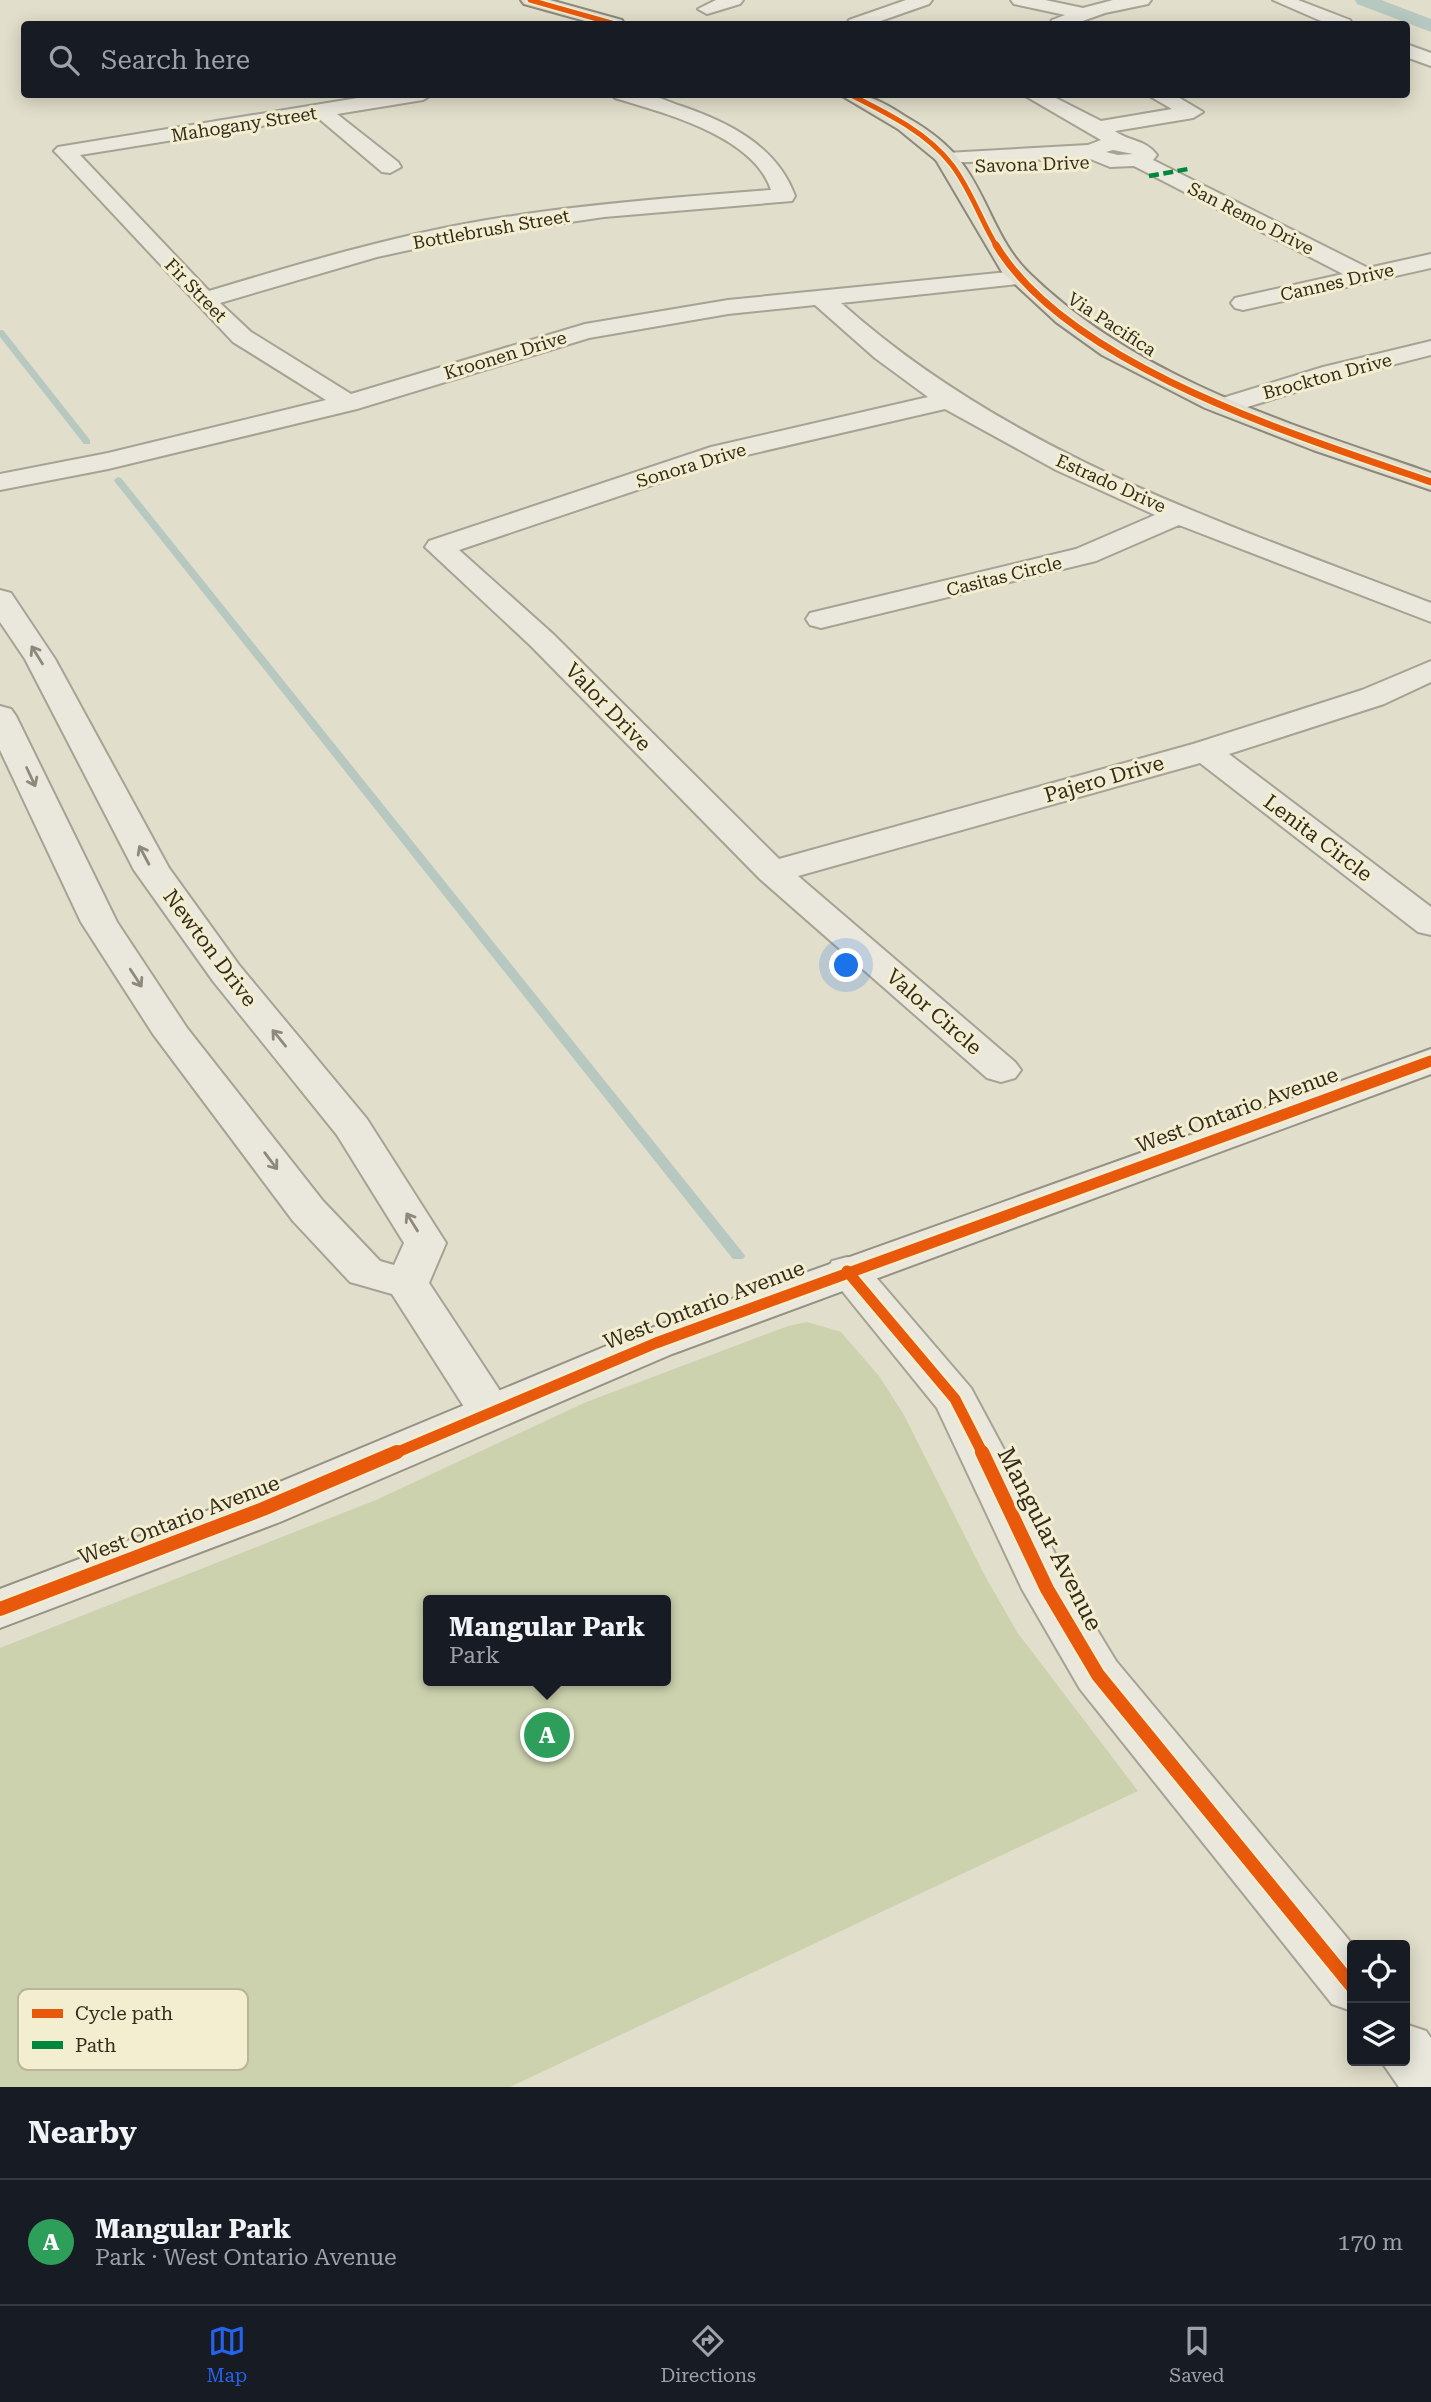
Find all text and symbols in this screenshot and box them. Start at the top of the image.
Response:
search box [21,21,1410,98]
icon: search [45,41,83,79]
text: Search here [101,45,250,75]
street label: Mahogany Street [170,102,319,146]
street label: Savona Drive [974,152,1090,176]
street label: San Remo Drive [1185,177,1318,259]
street label: Bottlebrush Street [411,205,571,253]
street label: Fir Street [161,254,232,326]
street label: Cannes Drive [1278,259,1396,305]
street label: Via Pacifica [1064,288,1160,360]
street label: Kroonen Drive [441,326,569,384]
street label: Brockton Drive [1260,349,1394,403]
street label: Sonora Drive [634,438,749,492]
street label: Estrado Drive [1053,449,1169,517]
street label: Casitas Circle [944,552,1064,600]
one-way arrow [29,645,43,665]
street label: Valor Drive [560,658,656,756]
street label: Pajero Drive [1041,750,1167,808]
one-way arrow [25,766,38,787]
street label: Lenita Circle [1259,789,1377,887]
one-way arrow [137,845,150,866]
street label: Newton Drive [158,885,262,1011]
your location [829,948,863,982]
street label: Valor Circle [882,964,986,1060]
one-way arrow [129,968,143,988]
one-way arrow [271,1029,287,1047]
street label: West Ontario Avenue [1133,1062,1341,1158]
one-way arrow [264,1151,279,1170]
one-way arrow [404,1213,419,1232]
street label: West Ontario Avenue [600,1256,808,1354]
street label: Mangular Avenue [992,1443,1108,1635]
street label: West Ontario Avenue [75,1471,283,1569]
popup [423,1595,671,1686]
text: Mangular Park [449,1612,645,1642]
text: Park [449,1642,500,1669]
pin: A [524,1709,570,1761]
map controls [1347,1940,1410,2066]
button: locate [1347,1940,1410,2003]
legend [18,1989,248,2070]
text: Cycle path [75,2002,173,2025]
button: layers [1347,2003,1410,2066]
text: Path [75,2034,116,2057]
text: Nearby [28,2115,137,2150]
text: Mangular Park [95,2214,291,2244]
text: A [43,2229,59,2256]
text: 170 m [1338,2229,1403,2256]
text: Park · West Ontario Avenue [95,2244,397,2271]
tab: Map [207,2322,247,2387]
tab: Directions [660,2322,756,2387]
tab: Saved [1169,2322,1224,2387]

